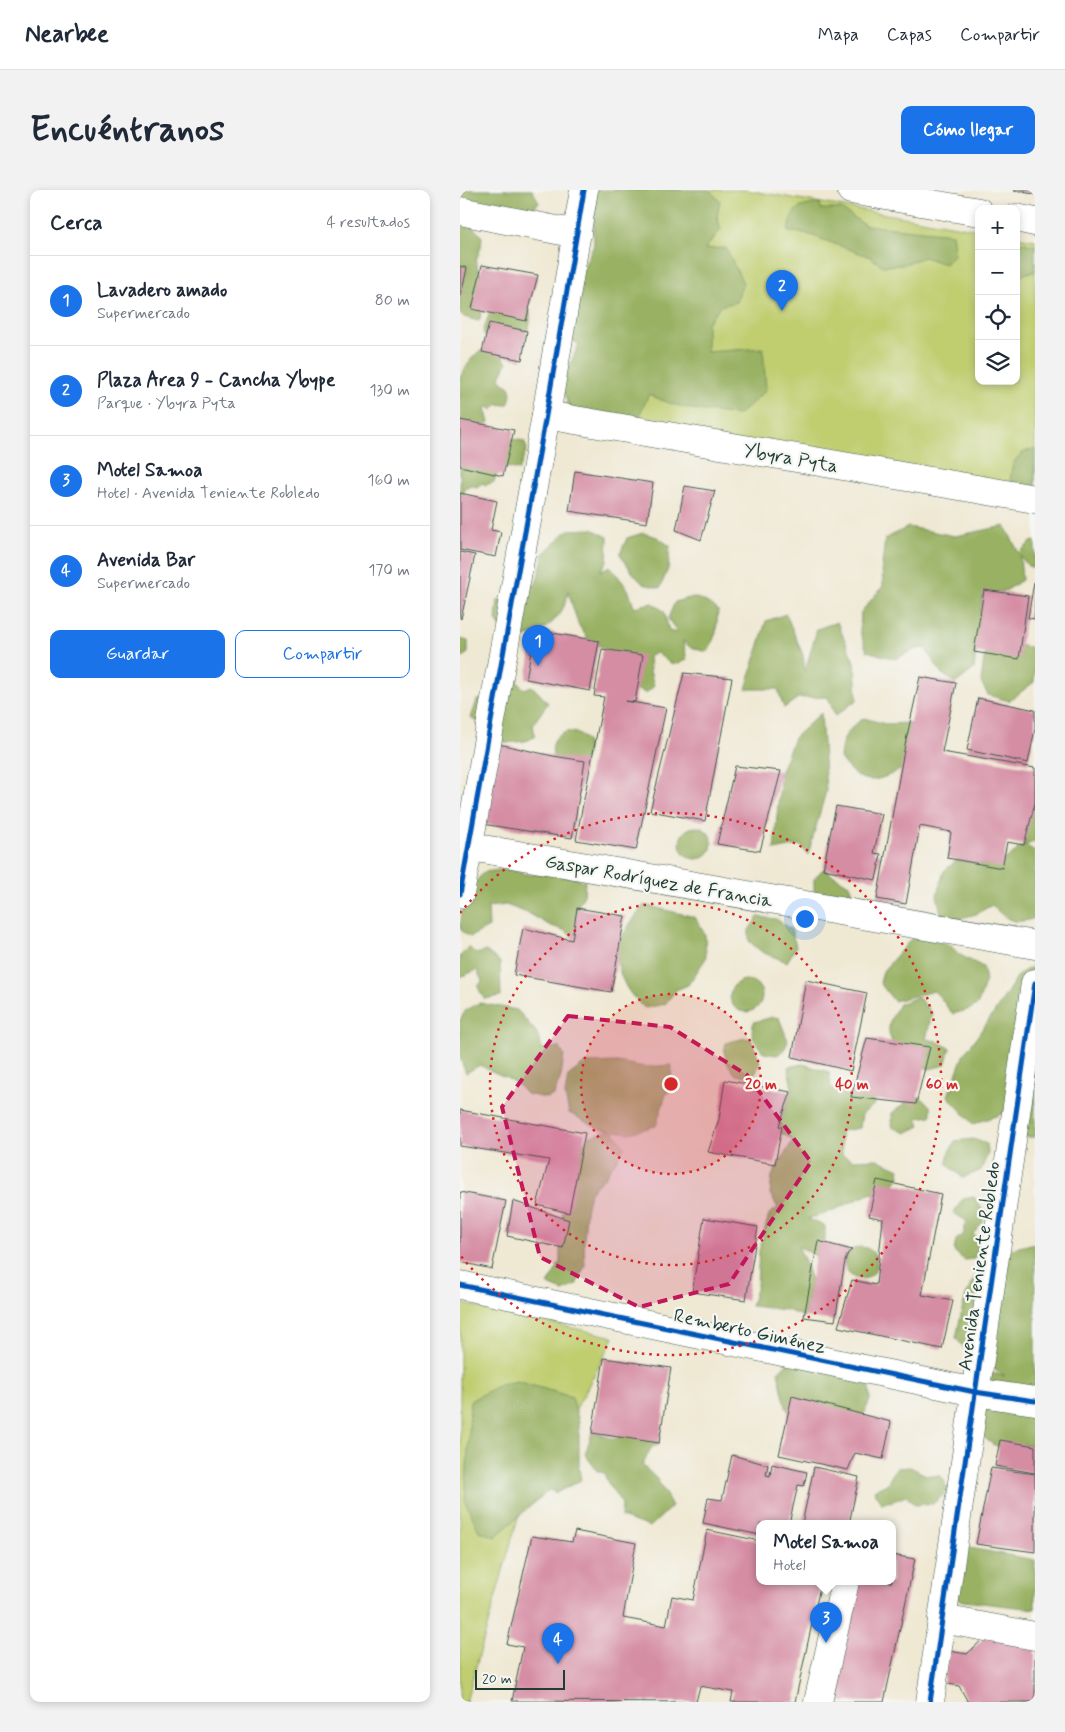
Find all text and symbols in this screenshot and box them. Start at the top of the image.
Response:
text: Nearbee [25,19,109,50]
text: Mapa [818,23,859,47]
text: Capas [887,23,932,47]
text: Compartir [960,23,1040,47]
button: Cómo llegar [901,106,1035,154]
text: Encuéntranos [30,107,225,153]
map controls [975,205,1020,385]
button: + [975,205,1020,250]
text: Cerca [50,209,103,237]
text: 4 resultados [326,212,410,233]
button: − [975,250,1020,295]
pin: 2 [766,270,798,311]
text: Lavadero amado [97,278,227,303]
text: 1 [62,290,70,311]
text: 80 m [375,290,410,311]
button: locate [975,295,1020,340]
text: Supermercado [97,303,190,324]
button: layers [975,340,1020,385]
text: Plaza Area 9 - Cancha Ybype [97,368,335,393]
text: 2 [62,380,70,401]
text: 130 m [369,380,410,401]
text: Parque · Ybyra Pyta [97,393,236,414]
street label: Ybyra Pyta [742,438,840,479]
text: Motel Samoa [97,458,203,483]
text: 3 [62,470,70,491]
text: 160 m [367,470,410,491]
text: Hotel · Avenida Teniente Robledo [97,483,320,504]
text: Avenida Bar [97,548,195,573]
text: 4 [61,560,71,581]
text: 170 m [368,560,410,581]
text: Supermercado [97,573,190,594]
pin: 1 [522,625,554,666]
button: Guardar [50,630,225,678]
button: Compartir [235,630,410,678]
street label: Gaspar Rodríguez de Francia [543,849,775,915]
your location [792,906,818,932]
centre of rings [662,1075,680,1093]
text: 20 m [745,1075,777,1095]
text: 40 m [835,1075,869,1095]
text: 60 m [926,1075,958,1095]
street label: Avenida Teniente Robledo [952,1160,1007,1373]
street label: Remberto Giménez [671,1303,828,1360]
popup [756,1520,896,1585]
text: Motel Samoa [773,1530,879,1555]
text: Hotel [773,1555,806,1576]
pin: 3 [810,1602,842,1643]
pin: 4 [542,1623,574,1664]
scale bar [475,1667,565,1690]
text: 20 m [482,1670,512,1688]

